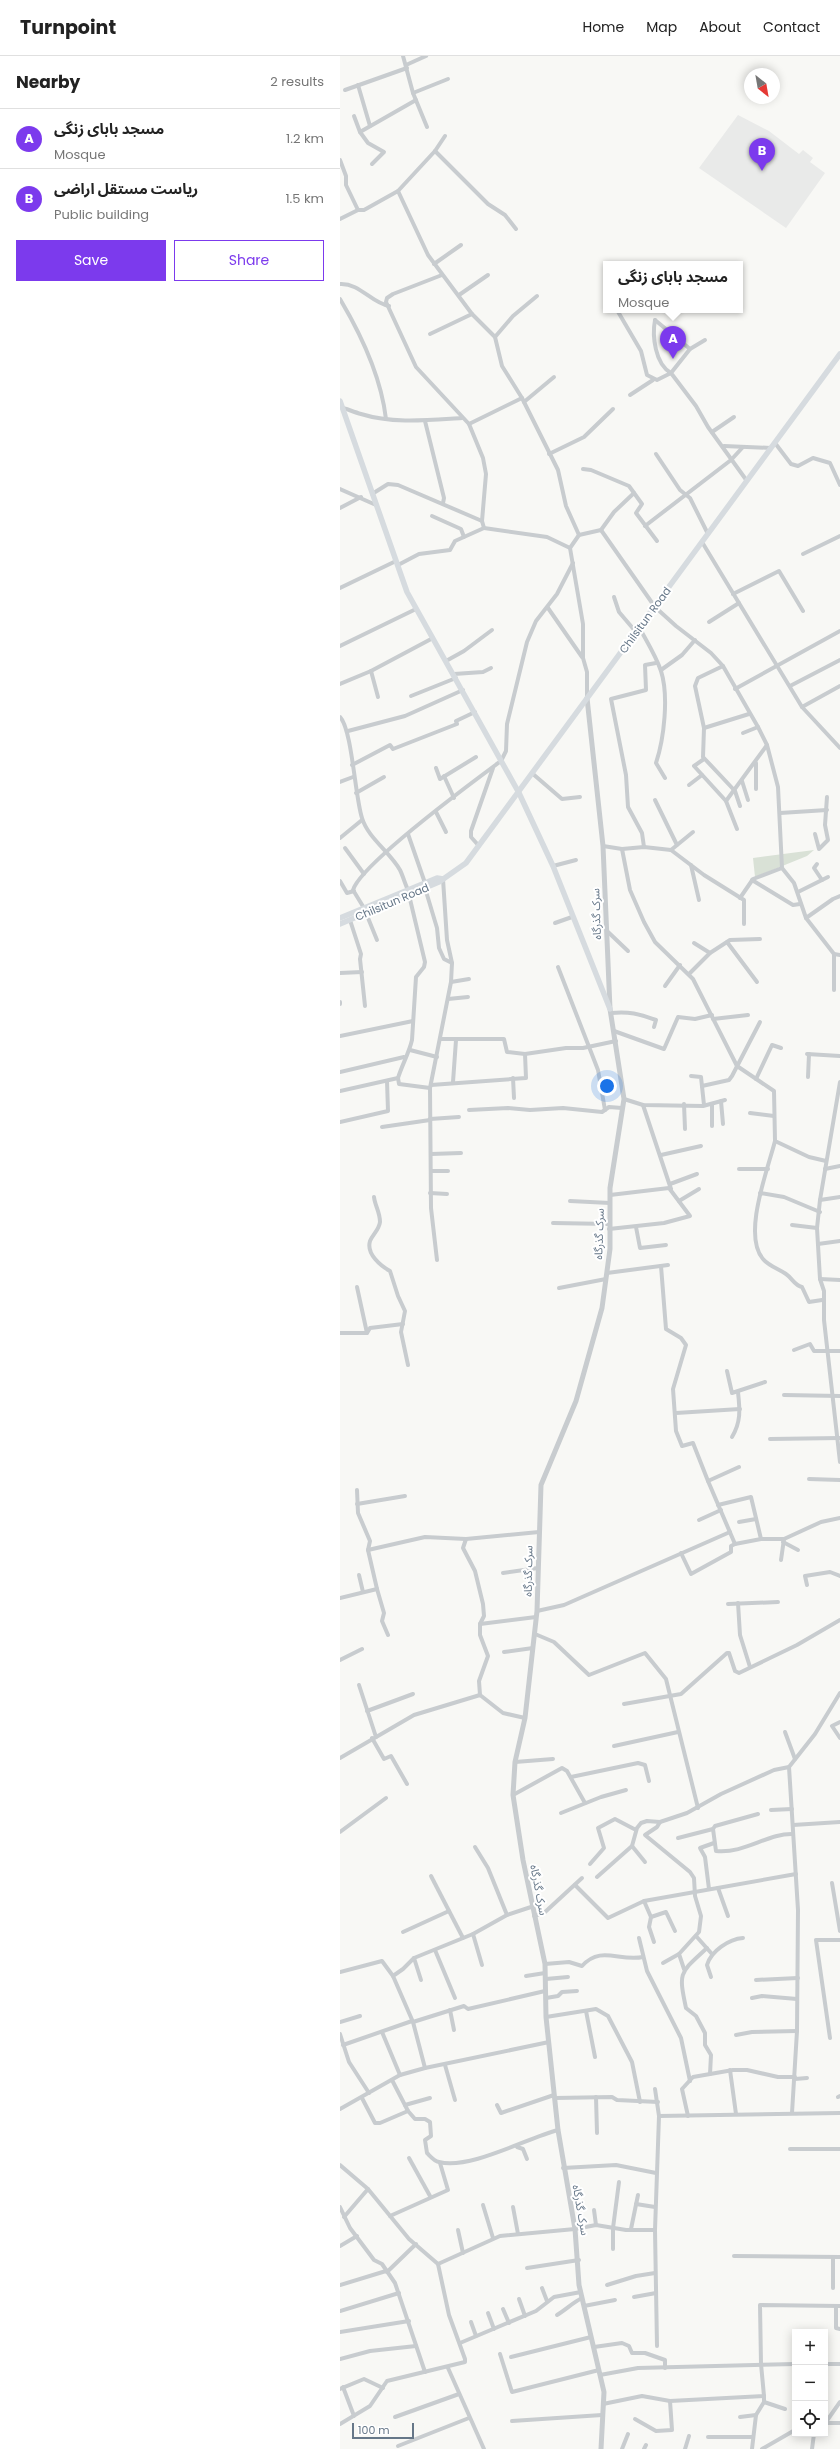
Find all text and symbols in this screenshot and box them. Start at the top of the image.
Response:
text: Turnpoint [20,14,116,41]
text: Home [582,17,624,37]
text: Map [646,17,677,37]
text: About [699,17,741,37]
text: Contact [763,17,820,37]
north arrow [744,68,780,104]
text: Nearby [16,70,80,94]
text: 2 results [270,72,324,91]
text: مسجد بابای زنگی [54,118,164,139]
text: A [24,129,34,148]
text: 1.2 km [286,129,324,148]
pin: B [749,138,775,171]
text: Mosque [54,145,105,164]
text: ریاست مستقل اراضی [54,178,198,199]
text: B [25,189,33,208]
text: 1.5 km [285,189,324,208]
text: Public building [54,205,149,224]
button: Save [16,240,166,281]
button: Share [174,240,324,281]
popup [603,261,743,313]
text: مسجد بابای زنگی [618,266,728,287]
text: Mosque [618,293,669,312]
pin: A [660,326,686,359]
street label: Chilsitun Road [615,583,675,657]
street label: Chilsitun Road [353,879,431,925]
street label: سرک گذرگاه [587,888,605,940]
your location [597,1076,617,1096]
street label: سرک گذرگاه [590,1208,608,1260]
street label: سرک گذرگاه [520,1545,536,1597]
street label: سرک گذرگاه [526,1863,552,1917]
street label: سرک گذرگاه [569,2183,593,2237]
map controls [792,2329,828,2437]
button: + [792,2329,828,2365]
button: − [792,2365,828,2401]
button: locate [792,2401,828,2437]
scale bar [352,2421,414,2440]
text: 100 m [358,2422,390,2438]

